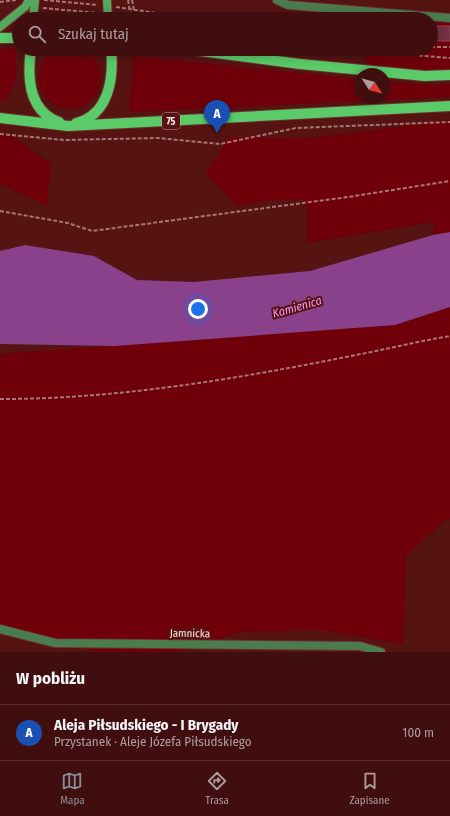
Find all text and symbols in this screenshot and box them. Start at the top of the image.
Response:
search box [12,12,438,56]
icon: search [26,23,48,45]
text: Szukaj tutaj [58,25,129,43]
north arrow [354,68,390,104]
pin: A [204,100,230,133]
road number: 75 [162,113,180,129]
water label: Kamienica [271,293,323,321]
your location [188,299,208,319]
street label: Jamnicka [170,627,210,640]
text: W pobliżu [16,668,85,689]
text: Aleja Piłsudskiego - I Brygady [54,716,238,734]
text: A [25,725,33,740]
text: 100 m [402,725,434,740]
text: Przystanek · Aleje Józefa Piłsudskiego [54,734,252,749]
tab: Mapa [60,770,85,807]
tab: Trasa [205,770,229,807]
tab: Zapisane [349,770,390,807]

